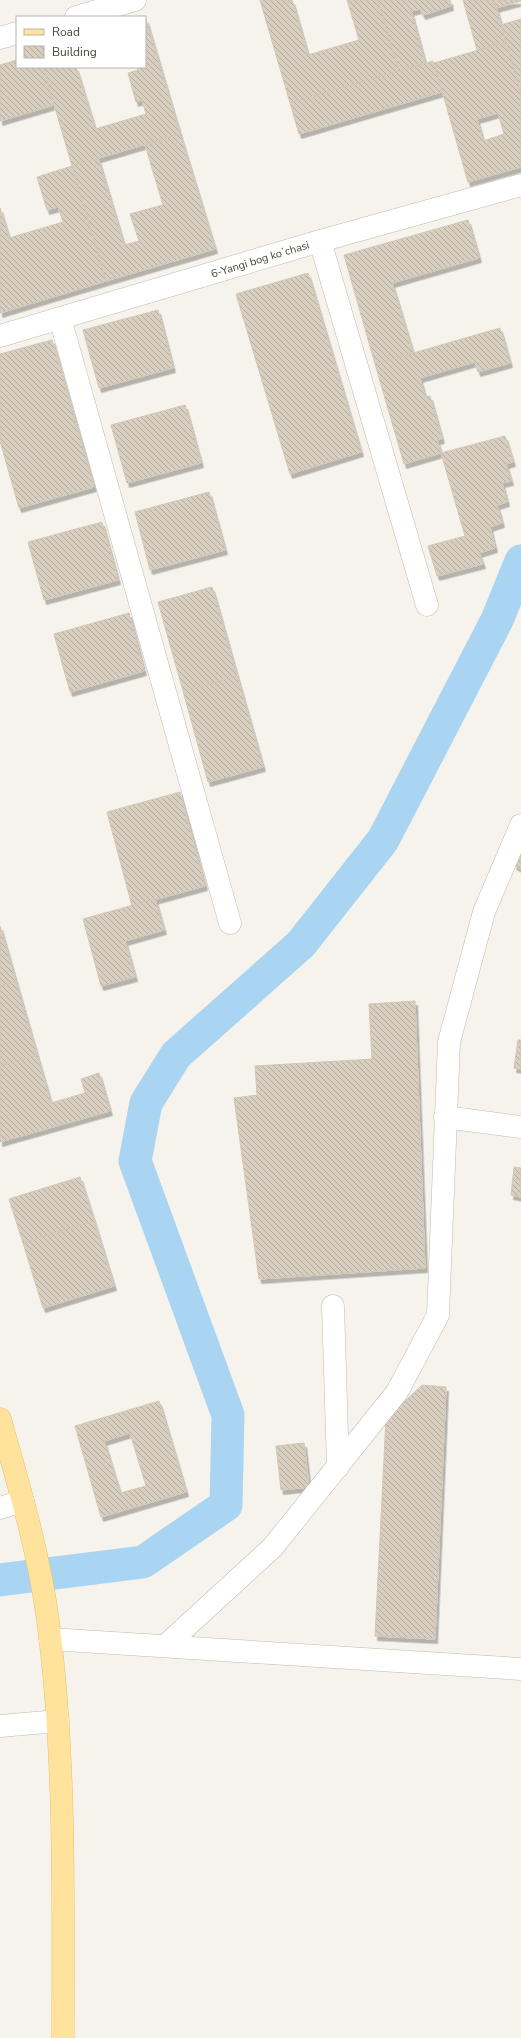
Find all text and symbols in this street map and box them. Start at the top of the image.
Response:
legend [16,16,146,68]
text: Road [52,24,80,40]
text: Building [52,44,97,60]
street label: 6-Yangi bog koʼchasi [209,237,311,282]

